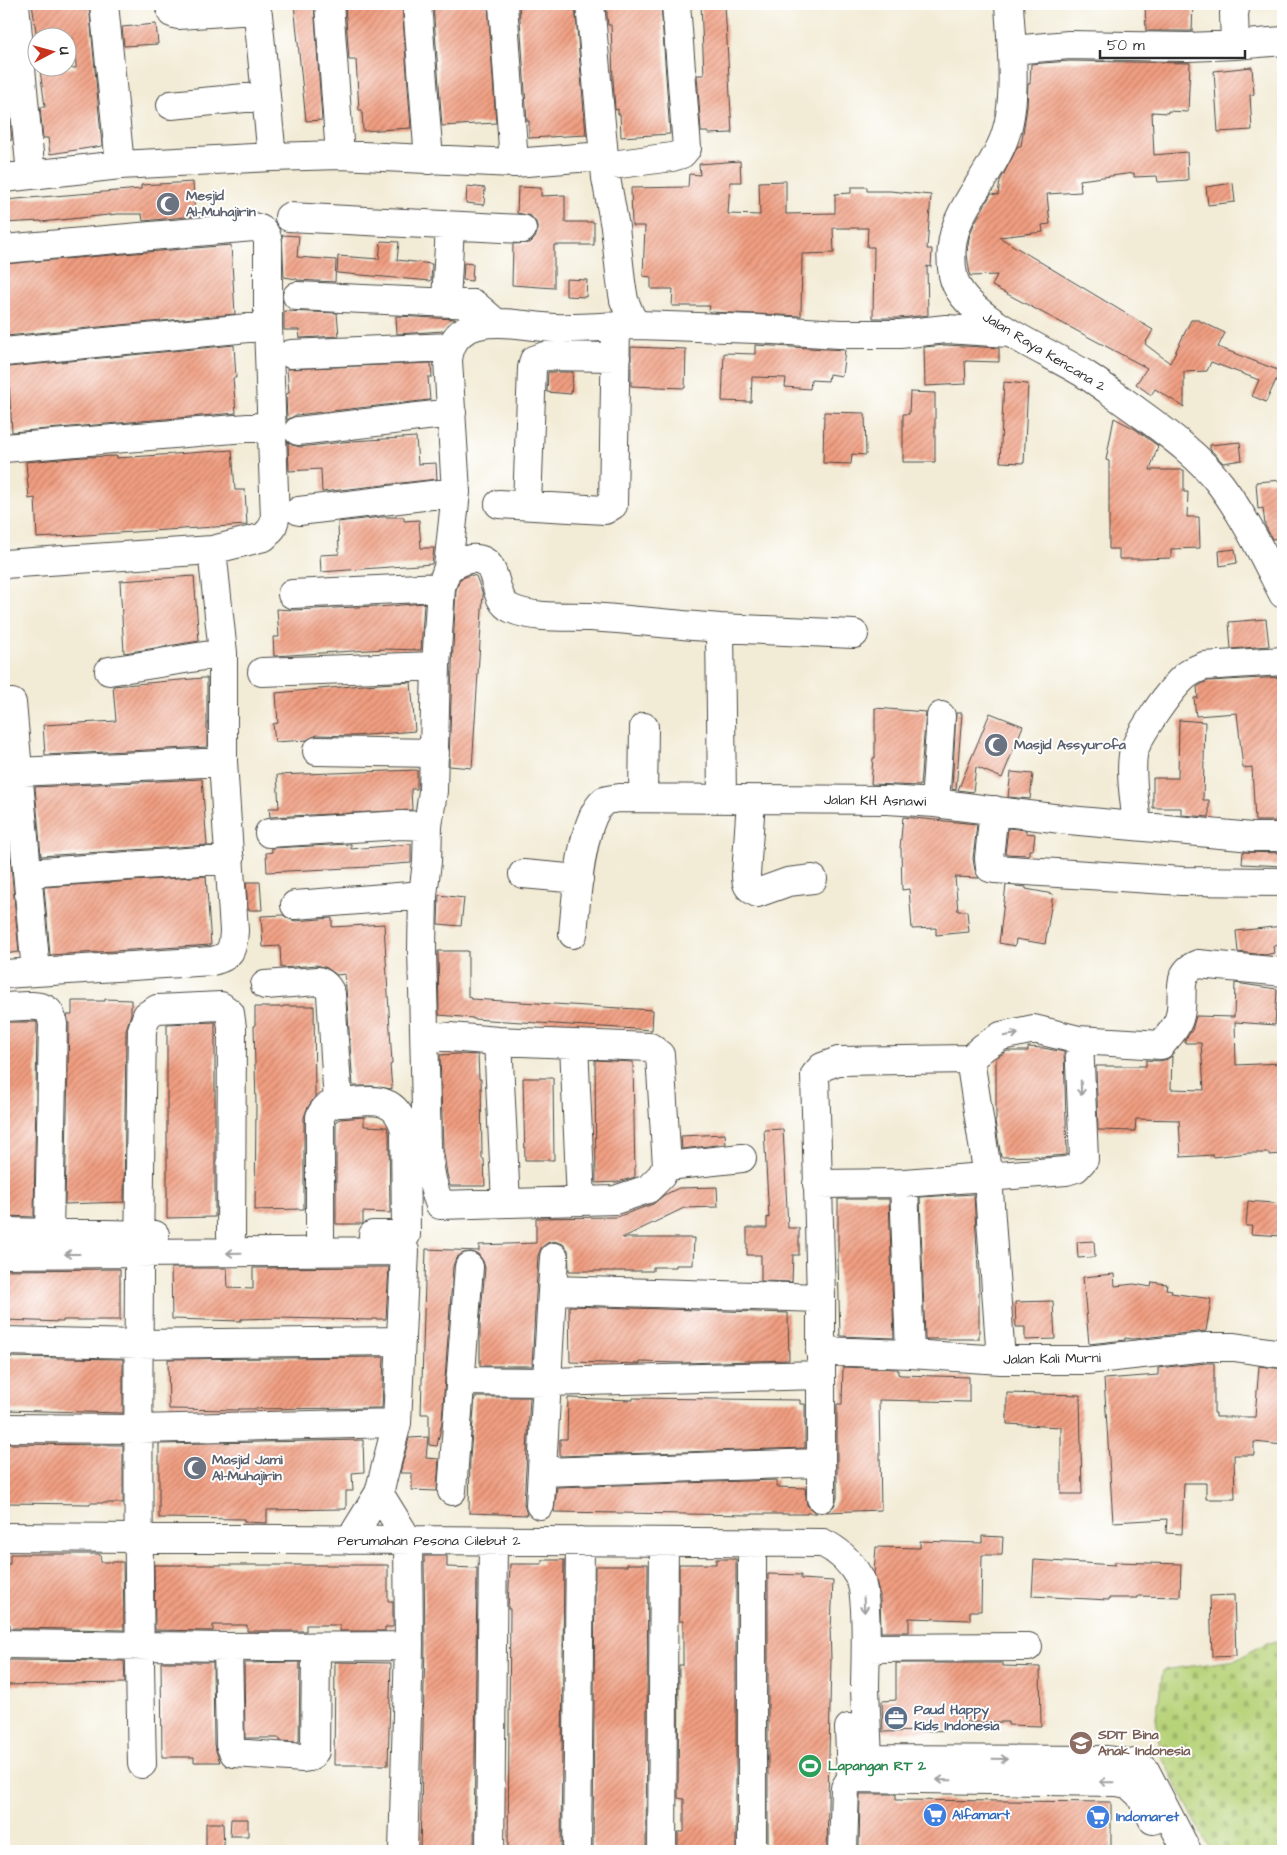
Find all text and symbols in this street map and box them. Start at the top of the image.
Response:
north arrow [28,28,78,78]
scale bar [1100,28,1244,60]
text: 50 m [1107,35,1145,56]
text: U [54,46,74,56]
place label: Mesjid Al-Muhajirin [186,186,256,222]
mosque icon: Mesjid Al-Muhajirin [155,191,181,217]
street label: Jalan Raya Kencana 2 [979,307,1109,397]
mosque icon: Masjid Assyurofa [983,732,1009,758]
place label: Masjid Assyurofa [1014,735,1127,755]
street label: Jalan KH Asnawi [824,790,926,812]
one-way arrow [1002,1029,1018,1039]
one-way arrow [1076,1080,1086,1096]
one-way arrow [226,1248,242,1258]
one-way arrow [64,1249,80,1259]
street label: Jalan Kali Murni [1003,1348,1101,1370]
place label: Masjid Jami Al-Muhajirin [212,1450,284,1486]
mosque icon: Masjid Jami Al-Muhajirin [182,1455,208,1481]
street label: Perumahan Pesona Cilebut 2 [337,1531,521,1551]
one-way arrow [859,1597,868,1613]
place label: Paud Happy Kids Indonesia [914,1700,1000,1736]
office icon: Paud Happy Kids Indonesia [883,1705,909,1731]
place label: SDIT Bina Anak Indonesia [1097,1725,1191,1761]
school or university icon: SDIT Bina Anak Indonesia [1068,1730,1094,1756]
sports icon: Lapangan RT 2 [797,1753,823,1779]
one-way arrow [992,1754,1008,1764]
place label: Lapangan RT 2 [828,1756,927,1777]
one-way arrow [937,1775,953,1784]
one-way arrow [1099,1777,1116,1787]
supermarket icon: Alfamart [922,1802,948,1828]
supermarket icon: Indomaret [1085,1804,1111,1830]
place label: Alfamart [952,1805,1010,1825]
place label: Indomaret [1116,1807,1179,1827]

